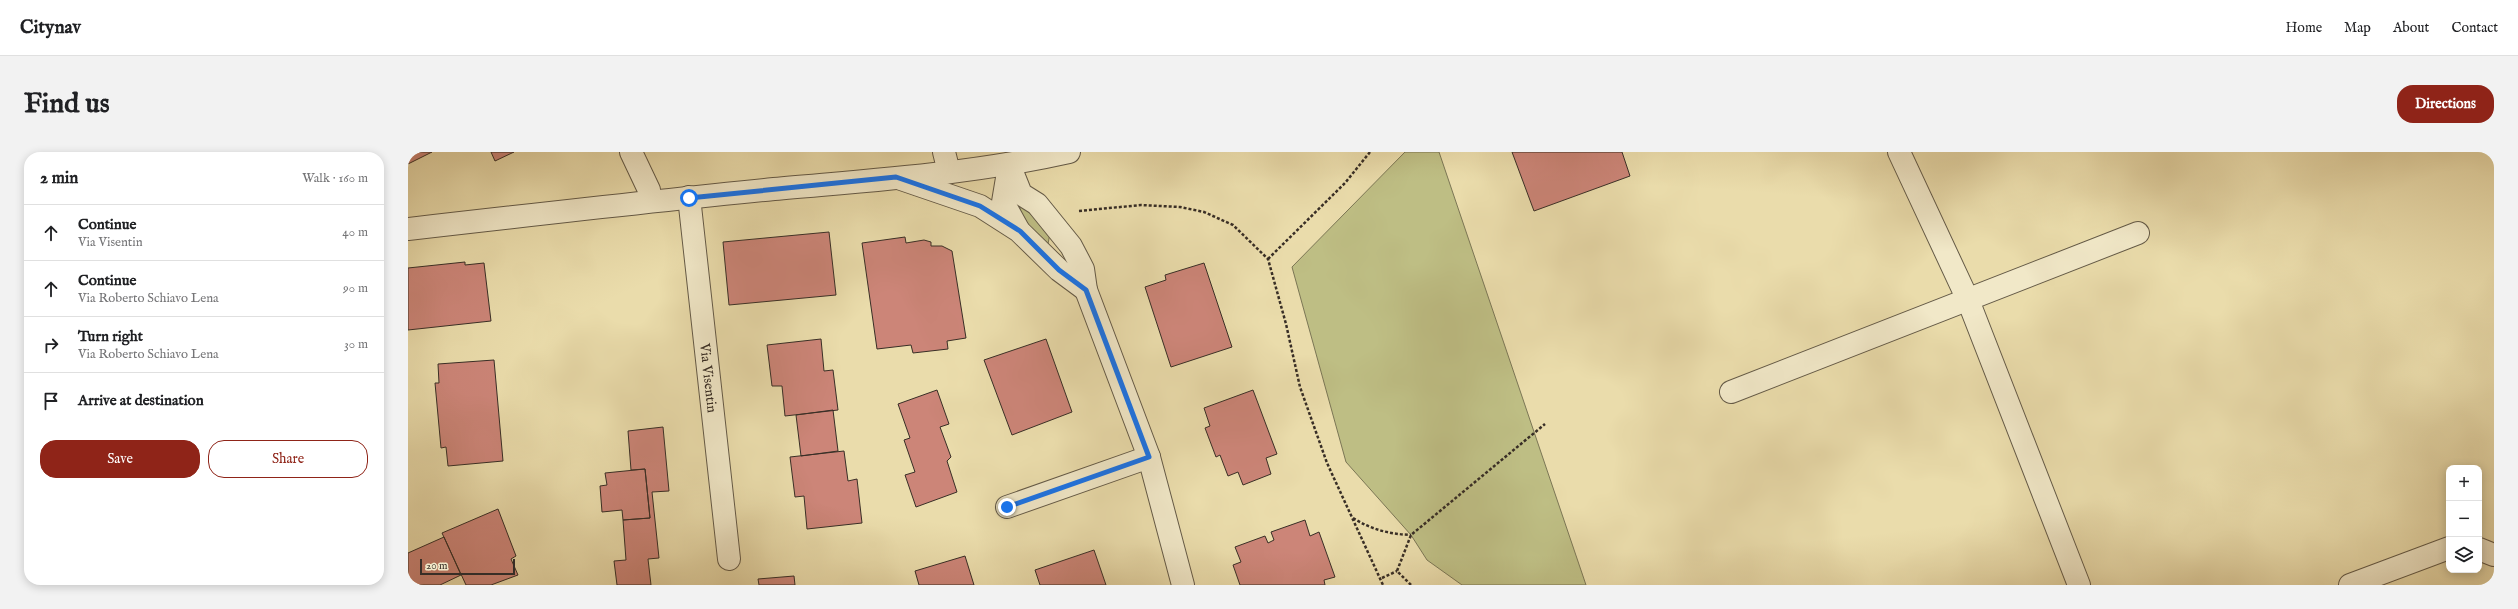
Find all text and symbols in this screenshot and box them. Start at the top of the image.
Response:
text: Citynav [20,16,81,40]
text: Home [2286,19,2322,37]
text: Map [2344,19,2371,37]
text: About [2393,19,2429,37]
text: Contact [2451,19,2498,37]
button: Directions [2397,85,2494,123]
text: Find us [24,87,110,122]
text: 2 min [40,168,78,189]
text: Walk · 160 m [302,170,368,187]
route start [680,189,698,207]
text: Continue [78,215,136,234]
icon: ahead [40,222,62,244]
text: 40 m [342,224,368,241]
text: Via Visentin [78,234,143,251]
text: Continue [78,271,136,290]
icon: ahead [40,278,62,300]
text: 90 m [343,280,368,297]
text: Via Roberto Schiavo Lena [78,290,219,307]
text: Turn right [78,327,143,346]
icon: right [40,334,62,356]
text: 30 m [344,336,368,353]
street label: Via Visentin [695,341,721,414]
text: Via Roberto Schiavo Lena [78,346,219,363]
icon: arrive [40,390,62,412]
text: Arrive at destination [78,391,204,410]
button: Save [40,440,200,478]
button: Share [208,440,368,478]
map controls [2446,465,2482,573]
button: + [2446,465,2482,501]
route end [998,498,1016,516]
button: − [2446,501,2482,537]
button: layers [2446,537,2482,573]
scale bar [420,557,515,576]
text: 20 m [426,559,447,573]

